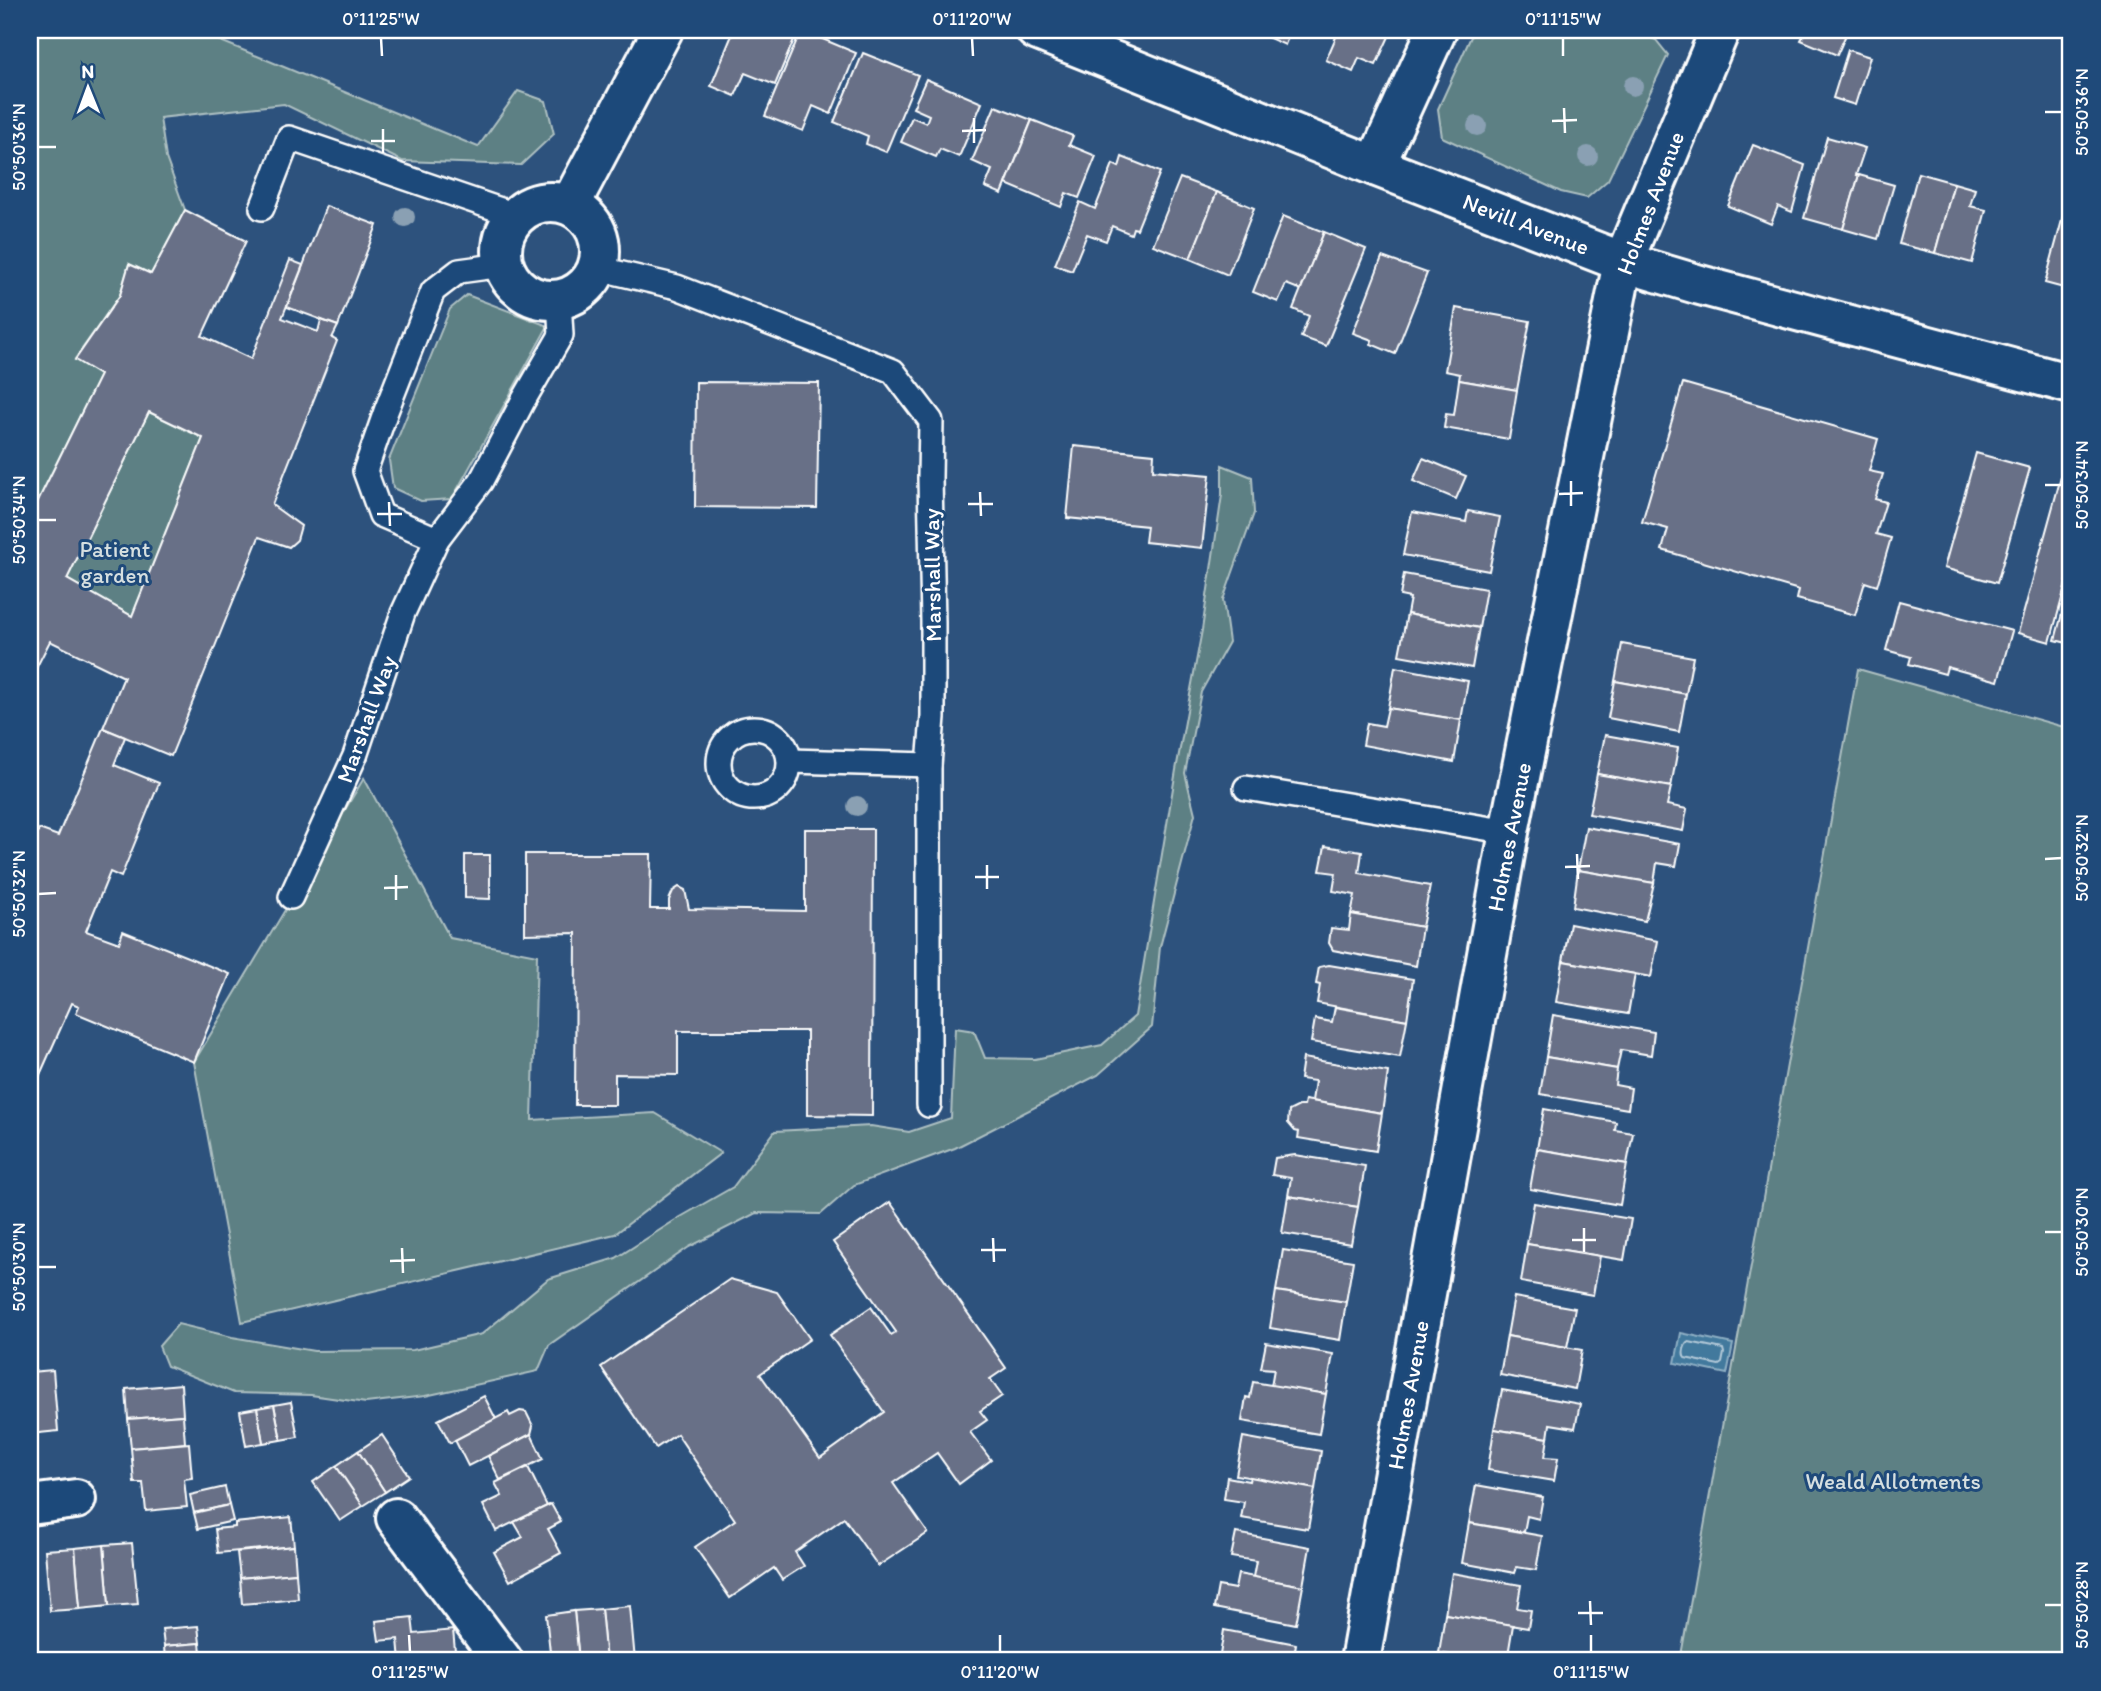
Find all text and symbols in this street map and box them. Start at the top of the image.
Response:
text: 0°11'25"W [342,8,420,30]
text: 0°11'20"W [933,8,1011,30]
text: 0°11'15"W [1525,8,1601,30]
north arrow [52,52,122,122]
text: N [81,60,94,83]
text: 50°50'36"N [2071,68,2093,156]
text: 50°50'36"N [8,103,30,191]
street label: Holmes Avenue [1610,127,1690,279]
street label: Nevill Avenue [1459,187,1593,261]
text: 50°50'34"N [2071,440,2093,530]
text: 50°50'34"N [8,475,30,565]
street label: Marshall Way [917,508,947,642]
park label: Patient garden [80,535,151,589]
street label: Marshall Way [330,651,402,787]
street label: Holmes Avenue [1481,760,1537,914]
text: 50°50'32"N [2071,814,2093,902]
text: 50°50'32"N [8,850,30,938]
text: 50°50'30"N [2071,1187,2093,1277]
text: 50°50'30"N [8,1222,30,1312]
street label: Holmes Avenue [1381,1318,1435,1472]
park label: Weald Allotments [1805,1467,1981,1495]
text: 50°50'28"N [2071,1561,2093,1649]
text: 0°11'25"W [371,1661,449,1683]
text: 0°11'20"W [961,1661,1039,1683]
text: 0°11'15"W [1553,1661,1629,1683]

